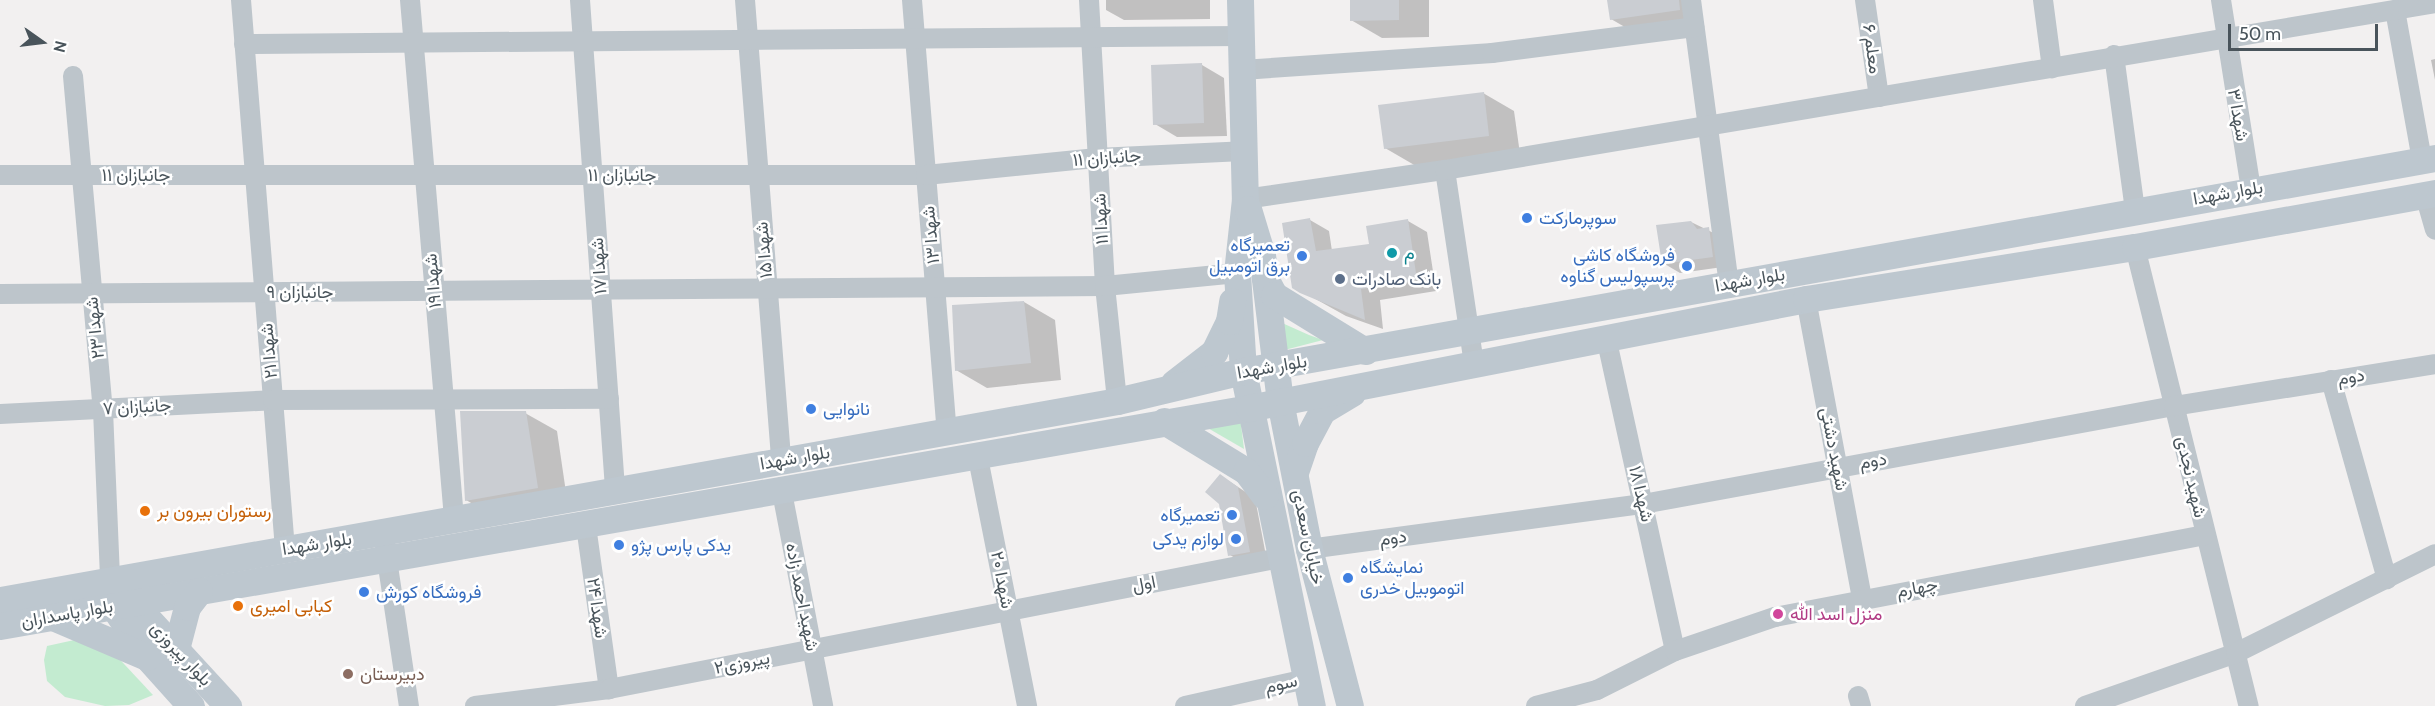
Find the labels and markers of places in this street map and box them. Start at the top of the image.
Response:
place label: سوپرمارکت [1539,207,1616,229]
marker: سوپرمارکت [1520,211,1534,225]
place label: تعمیرگاه برق اتومبیل [1209,235,1290,278]
place label: م [1404,242,1415,264]
place label: فروشگاه کاشی پرسپولیس گناوه [1560,245,1675,288]
marker: م [1385,246,1399,260]
marker: تعمیرگاه برق اتومبیل [1295,249,1309,263]
marker: فروشگاه کاشی پرسپولیس گناوه [1680,259,1694,273]
place label: بانک صادرات [1352,268,1441,290]
marker: بانک صادرات [1333,272,1347,286]
place label: نانوایی [823,398,870,420]
marker: نانوایی [804,402,818,416]
place label: رستوران بیرون بر [157,500,271,522]
marker: رستوران بیرون بر [138,504,152,518]
place label: تعمیرگاه [1160,504,1220,526]
marker: تعمیرگاه [1225,508,1239,522]
place label: لوازم یدکی [1152,528,1224,550]
marker: لوازم یدکی [1229,532,1243,546]
place label: یدکی پارس پژو [631,534,731,556]
marker: یدکی پارس پژو [612,538,626,552]
place label: نمایشگاه اتوموبیل خدری [1360,557,1464,600]
marker: نمایشگاه اتوموبیل خدری [1341,571,1355,585]
place label: فروشگاه کورش [376,581,481,603]
marker: فروشگاه کورش [357,585,371,599]
place label: کبابی امیری [250,595,332,617]
marker: کبابی امیری [231,599,245,613]
place label: منزل اسد الله [1790,603,1882,625]
marker: منزل اسد الله [1771,607,1785,621]
place label: دبیرستان [360,663,425,685]
marker: دبیرستان [341,667,355,681]

